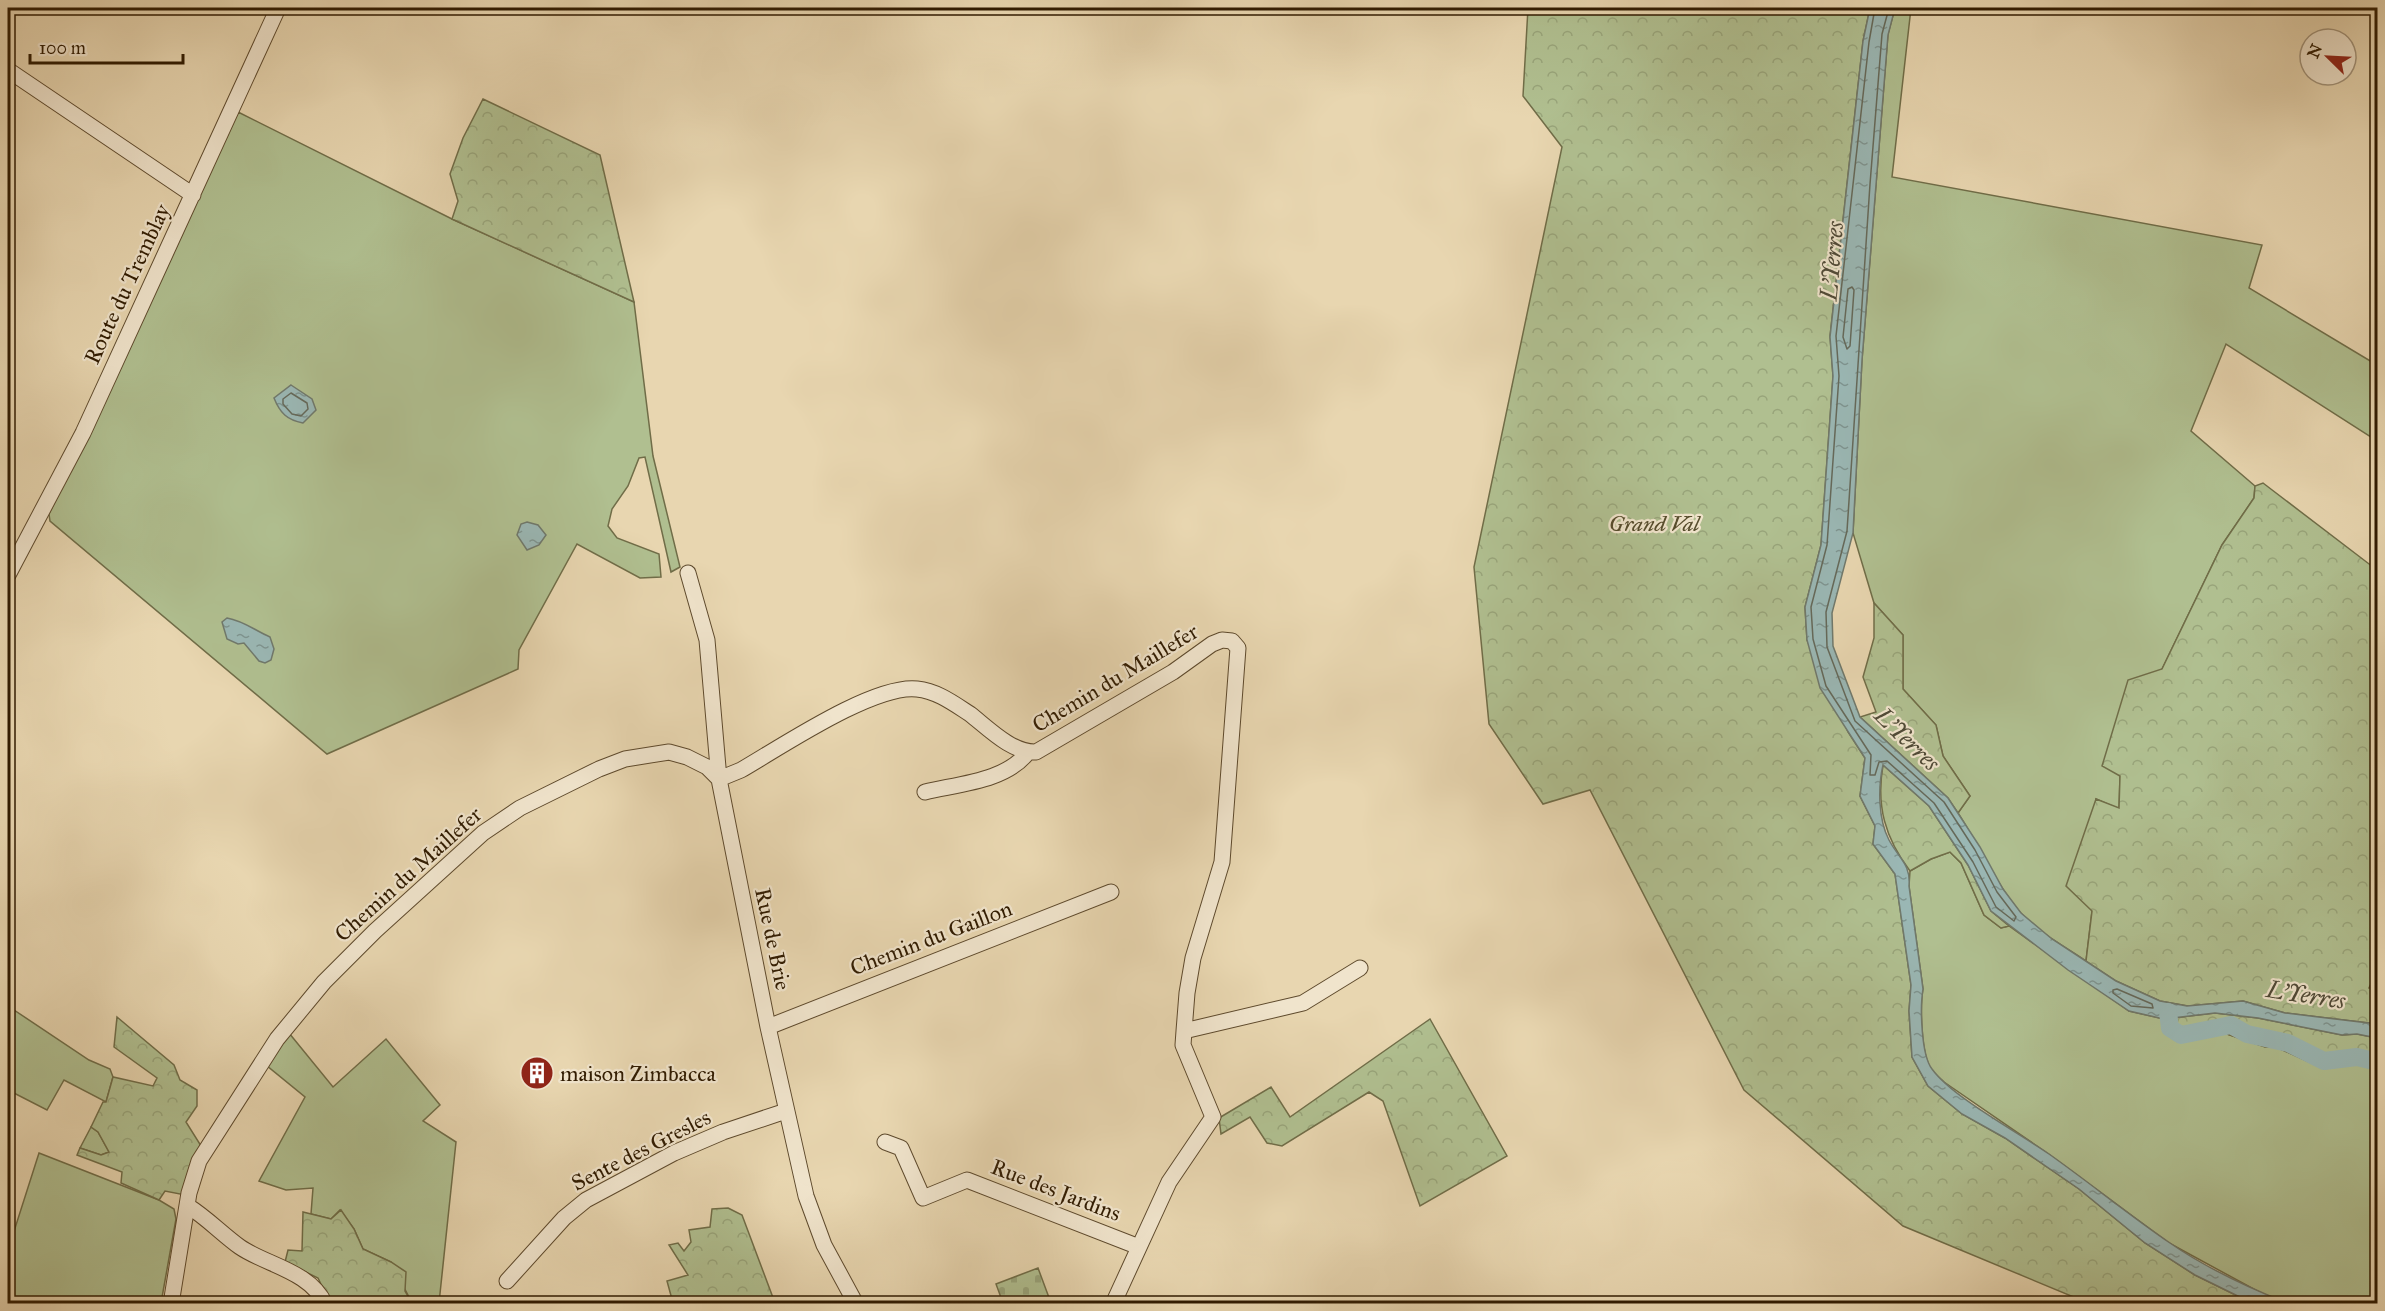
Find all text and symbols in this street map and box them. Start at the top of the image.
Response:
scale bar [30,27,183,65]
north arrow [2298,27,2358,87]
text: 100 m [39,37,86,59]
text: N [2303,41,2326,61]
street label: Route du Tremblay [78,199,176,368]
water label: L'Yerres [1814,219,1850,303]
park label: Grand Val [1609,510,1701,537]
street label: Chemin du Maillefer [1027,617,1203,738]
water label: L'Yerres [1867,700,1947,778]
street label: Chemin du Maillefer [329,800,488,947]
street label: Rue de Brie [749,885,797,993]
street label: Chemin du Gaillon [846,895,1016,981]
water label: L'Yerres [2263,974,2349,1016]
building icon: maison Zimbacca [519,1055,555,1091]
place label: maison Zimbacca [560,1060,716,1087]
street label: Sente des Gresles [567,1103,715,1197]
street label: Rue des Jardins [987,1153,1125,1227]

